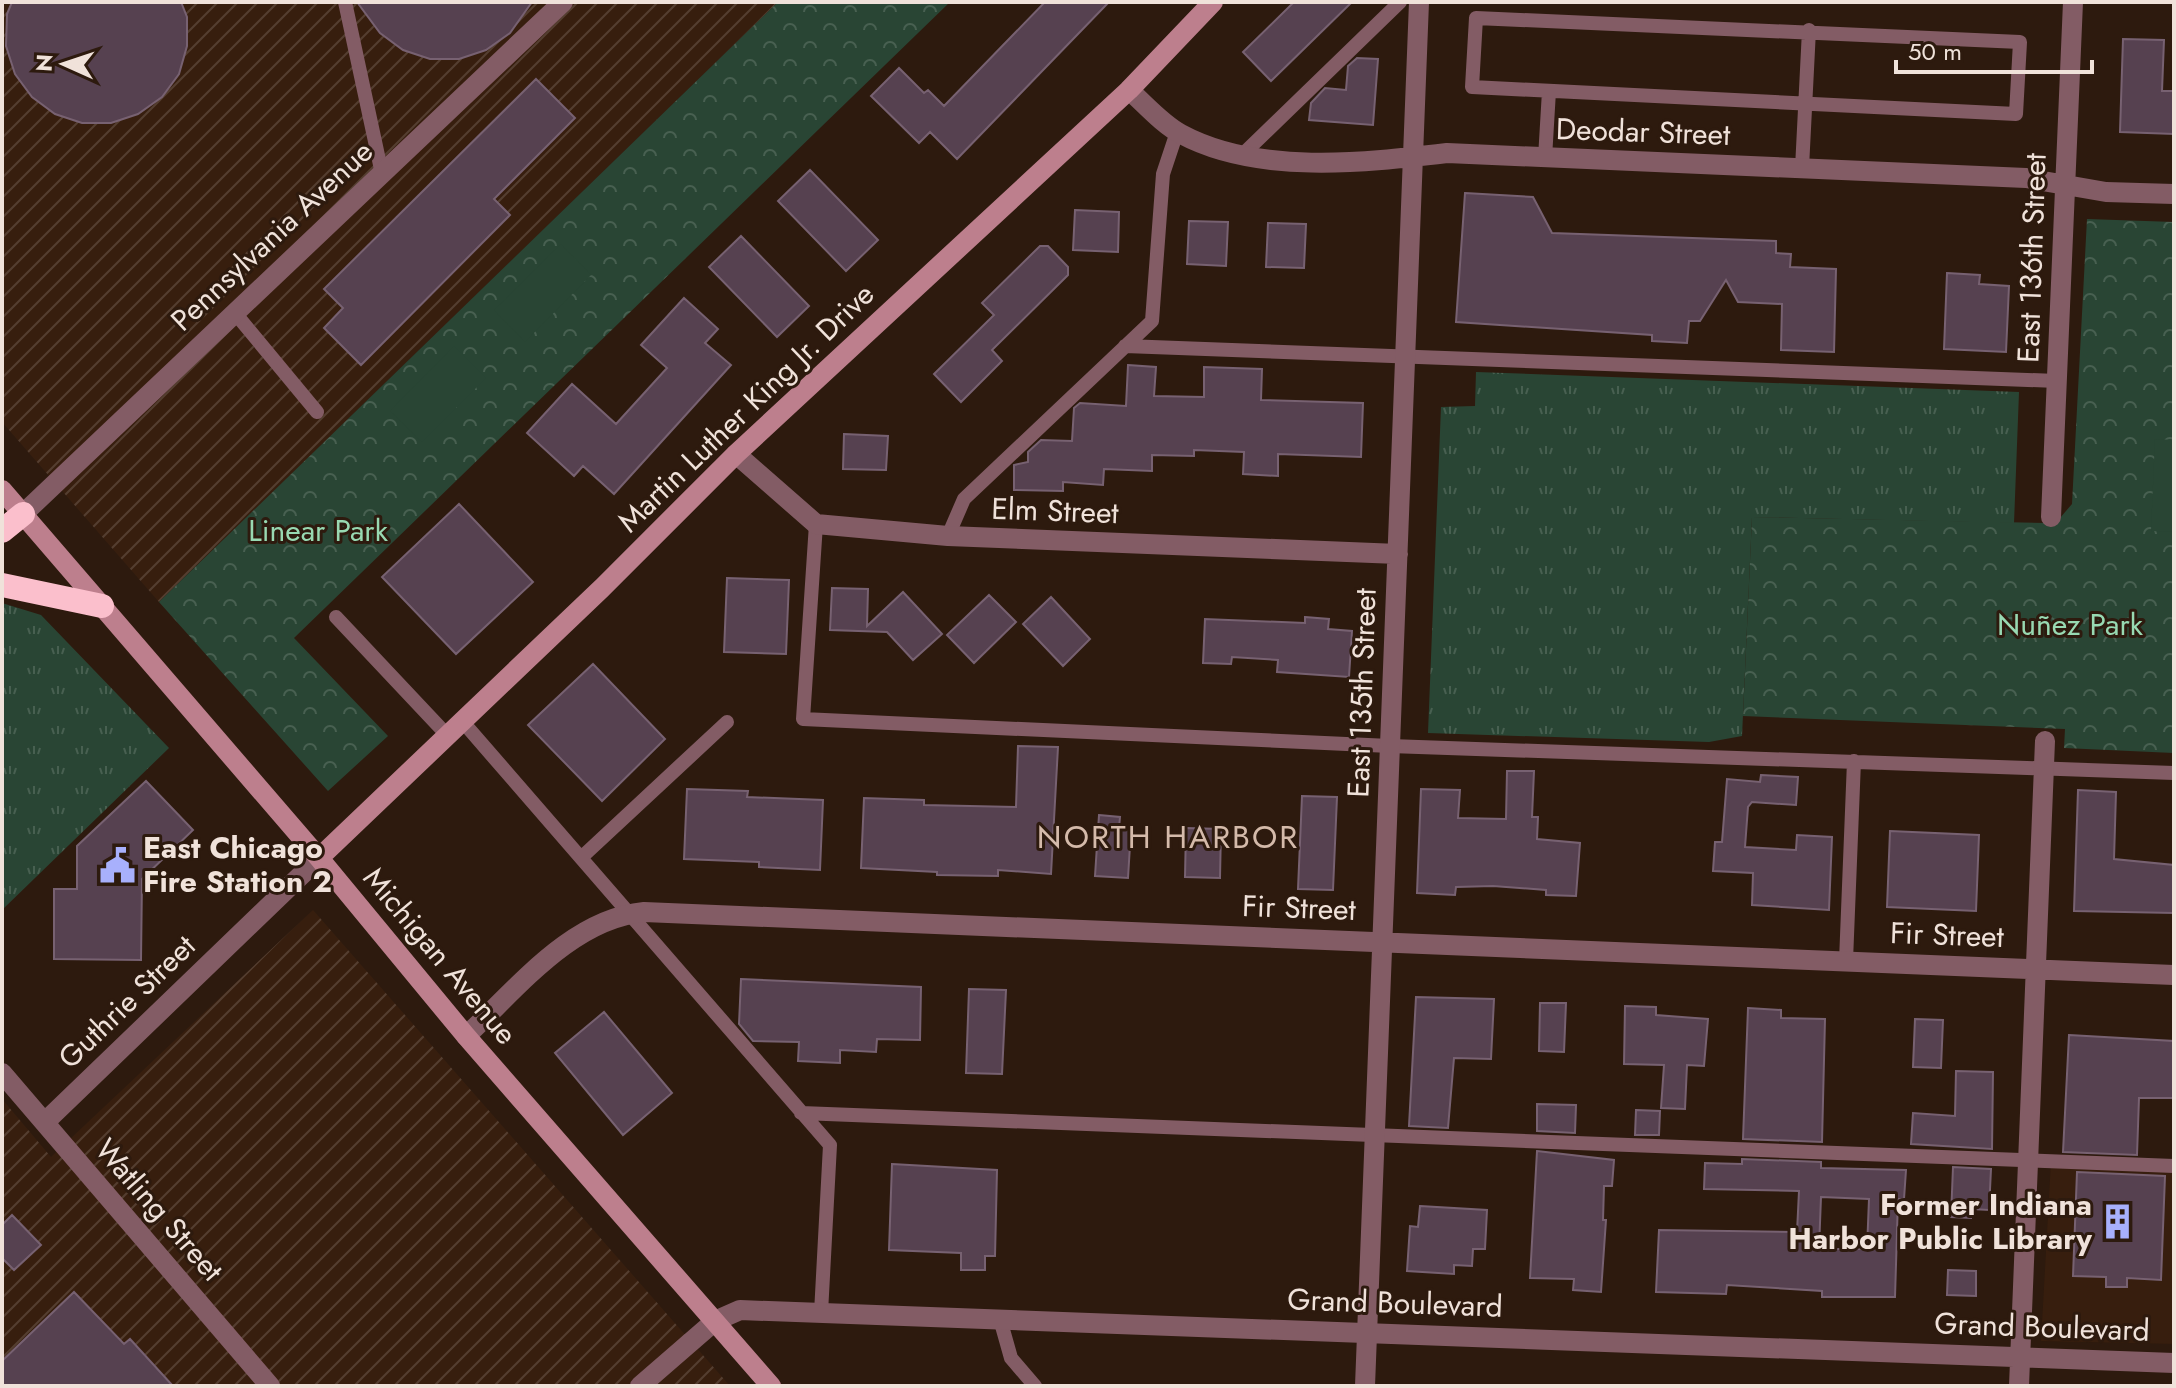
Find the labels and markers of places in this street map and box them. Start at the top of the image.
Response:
place label: East Chicago Fire Station 2 [143,826,332,903]
public building icon: East Chicago Fire Station 2 [98,846,136,884]
place label: Former Indiana Harbor Public Library [1788,1183,2092,1260]
building icon: Former Indiana Harbor Public Library [2099,1203,2137,1241]

